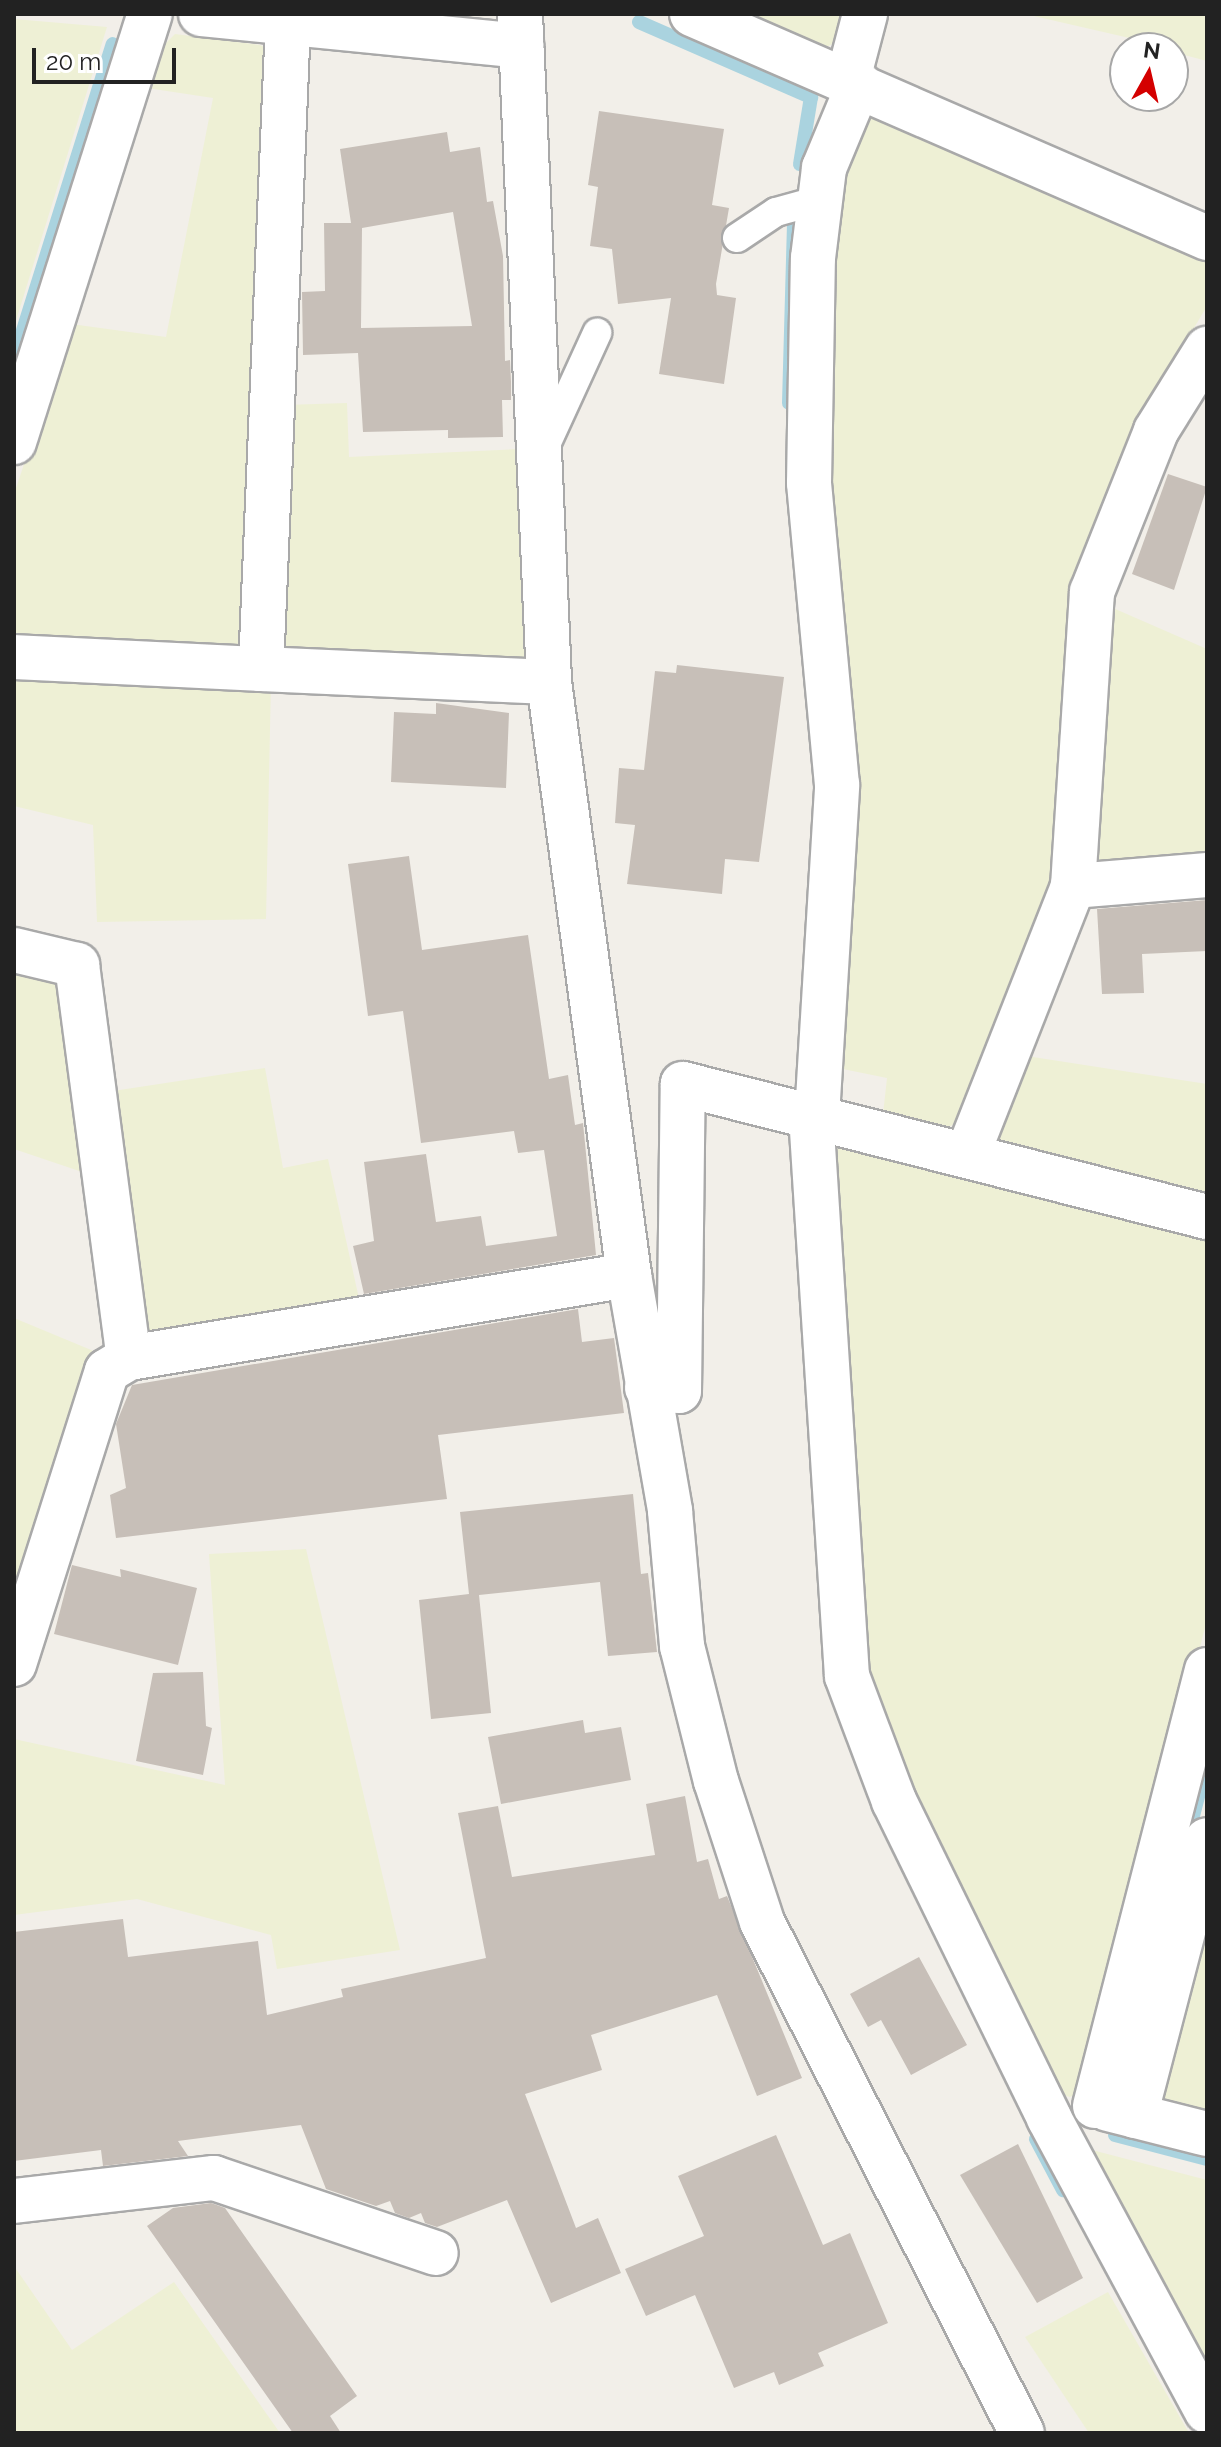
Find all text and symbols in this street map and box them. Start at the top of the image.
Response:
scale bar [36,32,180,82]
north arrow [1109,32,1189,112]
text: N [1142,36,1162,64]
text: 20 m [46,47,101,76]

